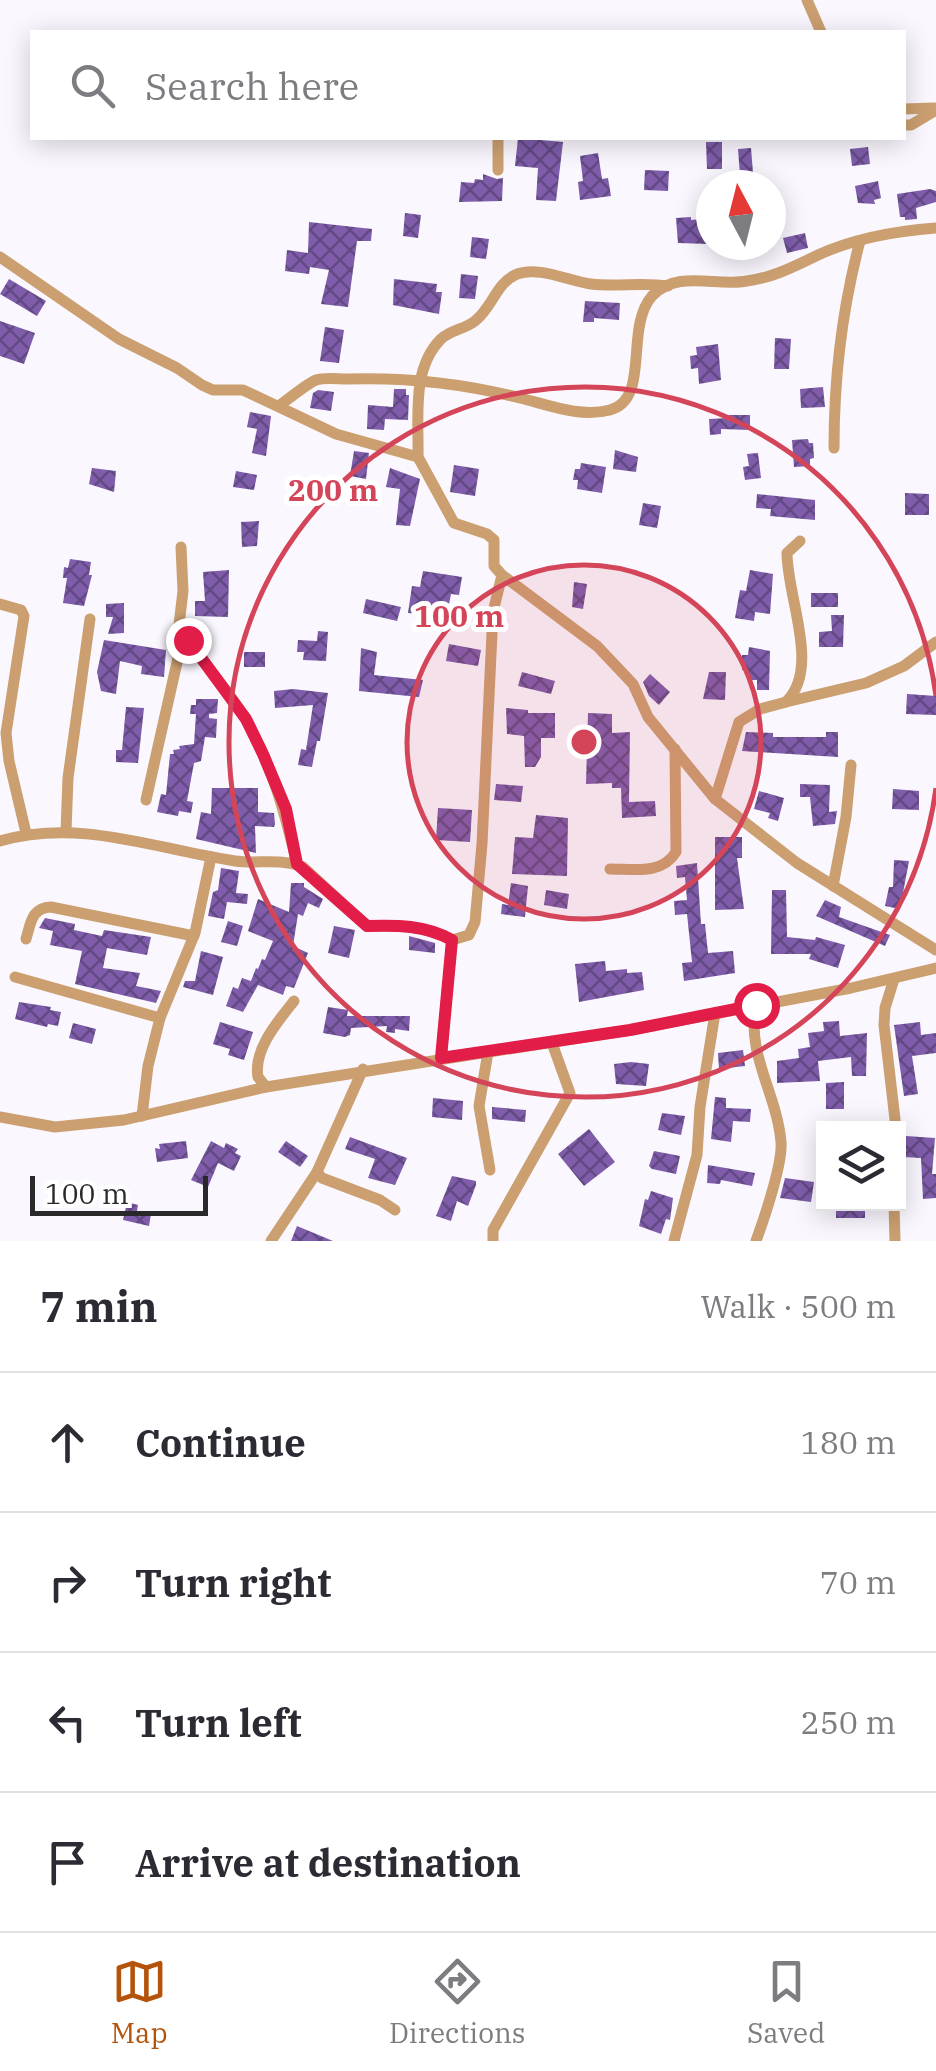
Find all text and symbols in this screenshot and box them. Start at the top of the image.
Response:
search box [30,30,906,140]
icon: search [65,58,120,113]
text: Search here [145,61,359,110]
north arrow [696,170,786,260]
text: 200 m [288,470,378,509]
text: 100 m [414,596,504,635]
route end [166,618,212,664]
centre of rings [566,724,602,760]
route start [734,983,780,1029]
map controls [816,1121,906,1211]
button: layers [816,1121,906,1211]
scale bar [30,1171,208,1216]
text: 100 m [45,1175,129,1212]
text: 7 min [40,1279,158,1334]
text: Walk · 500 m [700,1285,896,1327]
icon: ahead [40,1415,95,1470]
text: Continue [135,1418,306,1467]
text: 180 m [800,1421,896,1463]
icon: right [40,1555,95,1610]
text: Turn right [135,1558,331,1607]
text: 70 m [820,1561,896,1603]
icon: left [40,1695,95,1750]
text: Turn left [135,1698,302,1747]
text: 250 m [800,1701,896,1743]
icon: arrive [40,1835,95,1890]
text: Arrive at destination [135,1838,521,1887]
tab: Map [111,1954,168,2051]
tab: Directions [389,1954,526,2051]
tab: Saved [747,1954,825,2051]

